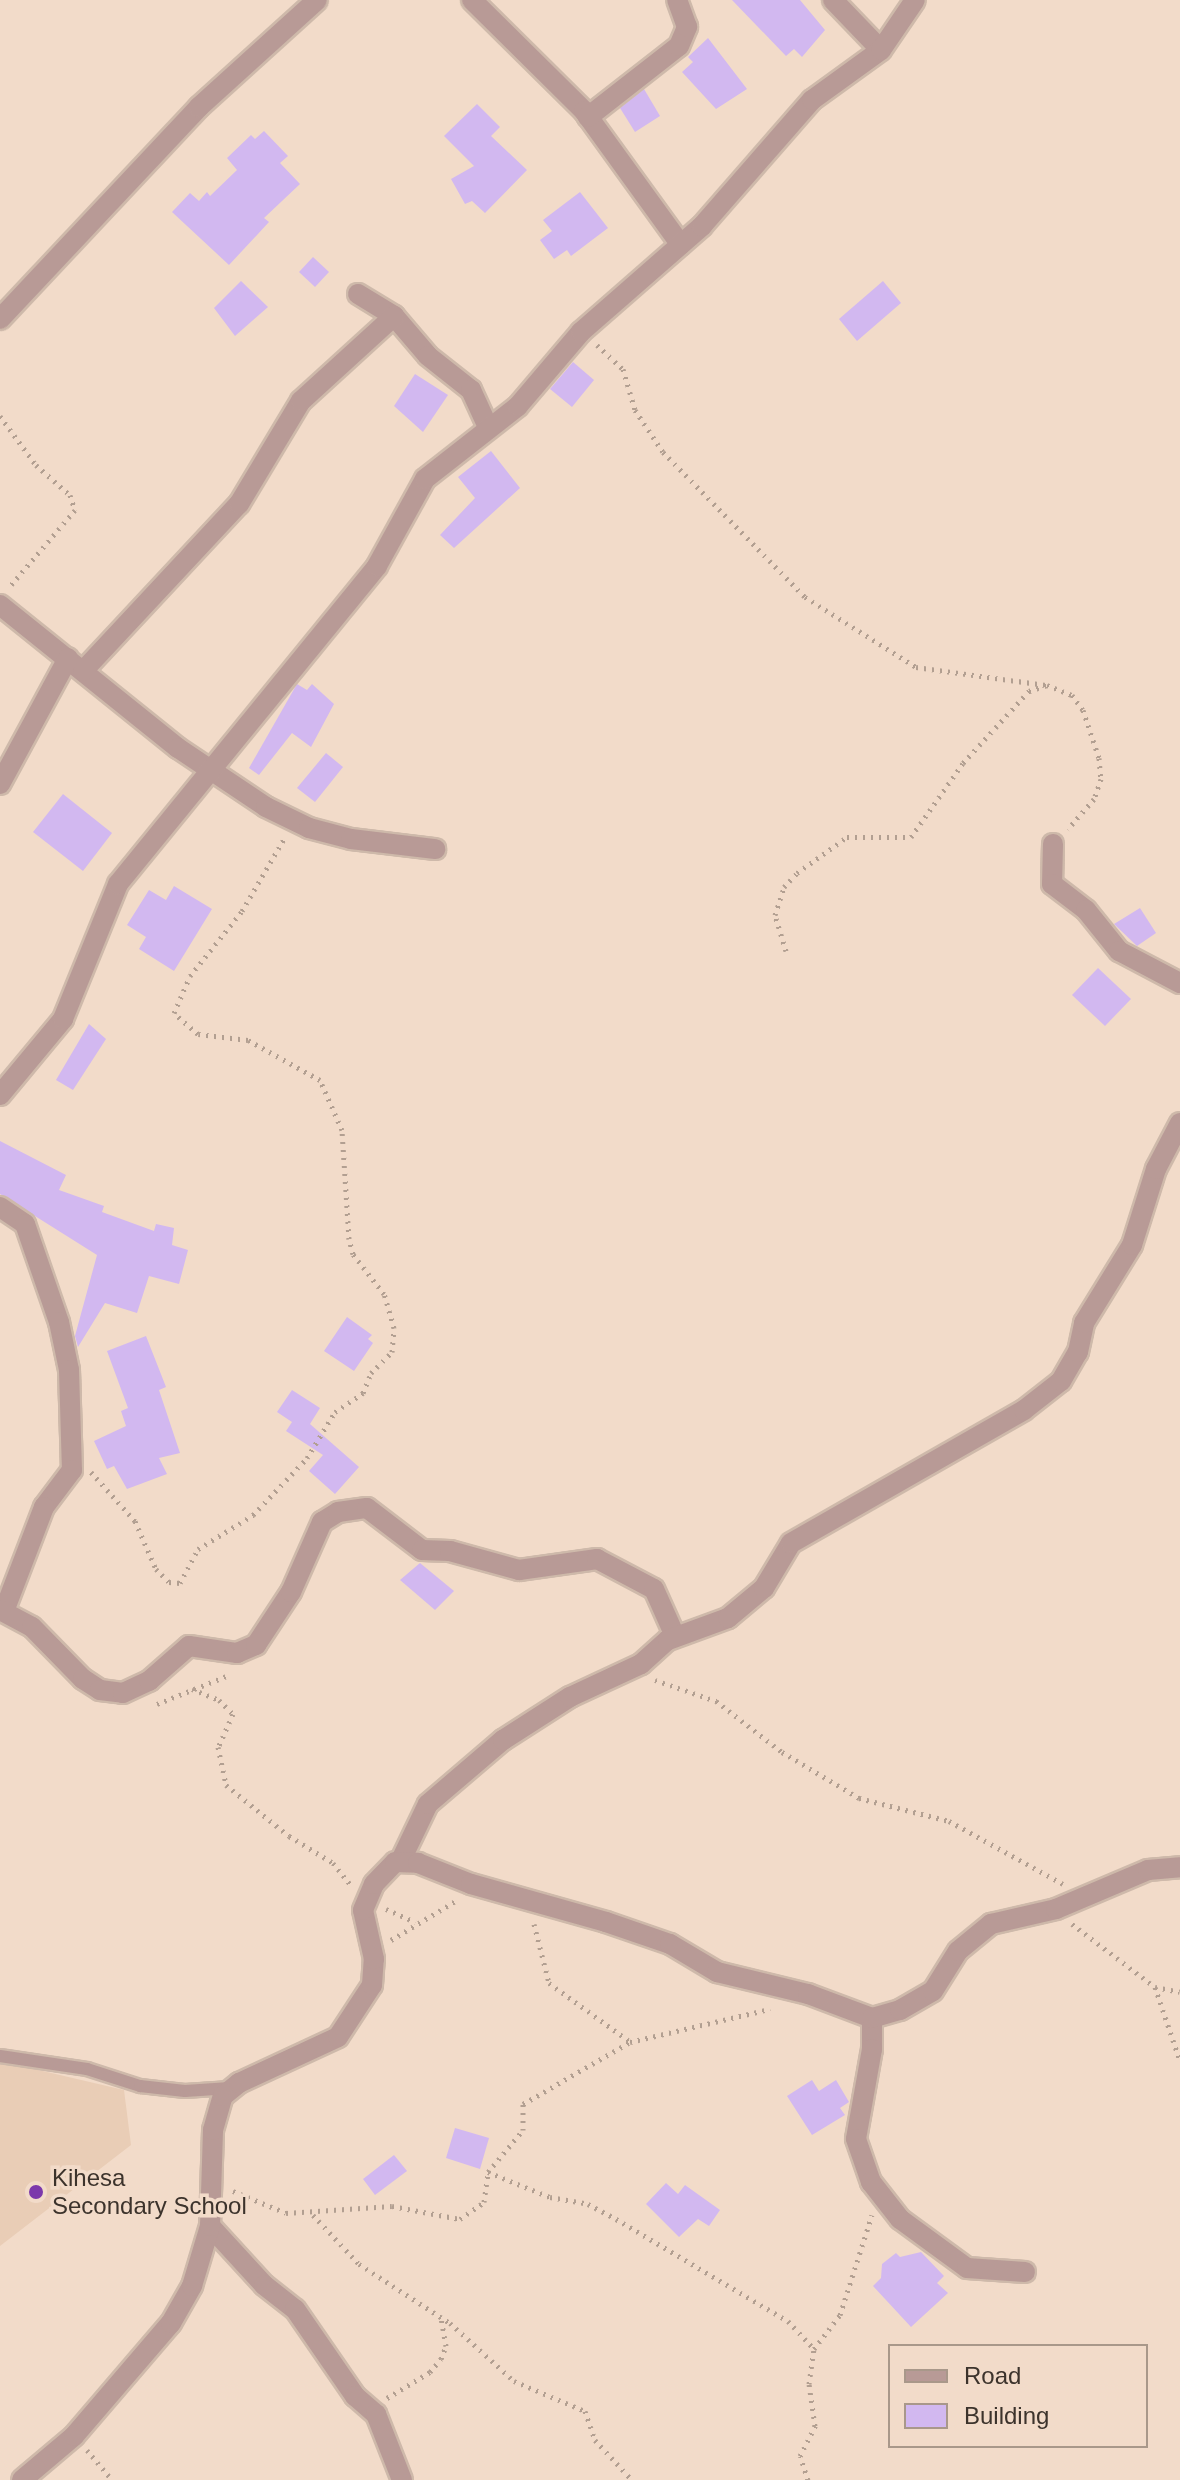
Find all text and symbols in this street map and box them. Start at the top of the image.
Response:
place label: Kihesa Secondary School [52,2164,247,2220]
marker: Kihesa Secondary School [27,2183,45,2201]
legend [888,2344,1148,2448]
text: Road [964,2362,1021,2389]
text: Building [964,2402,1049,2429]

